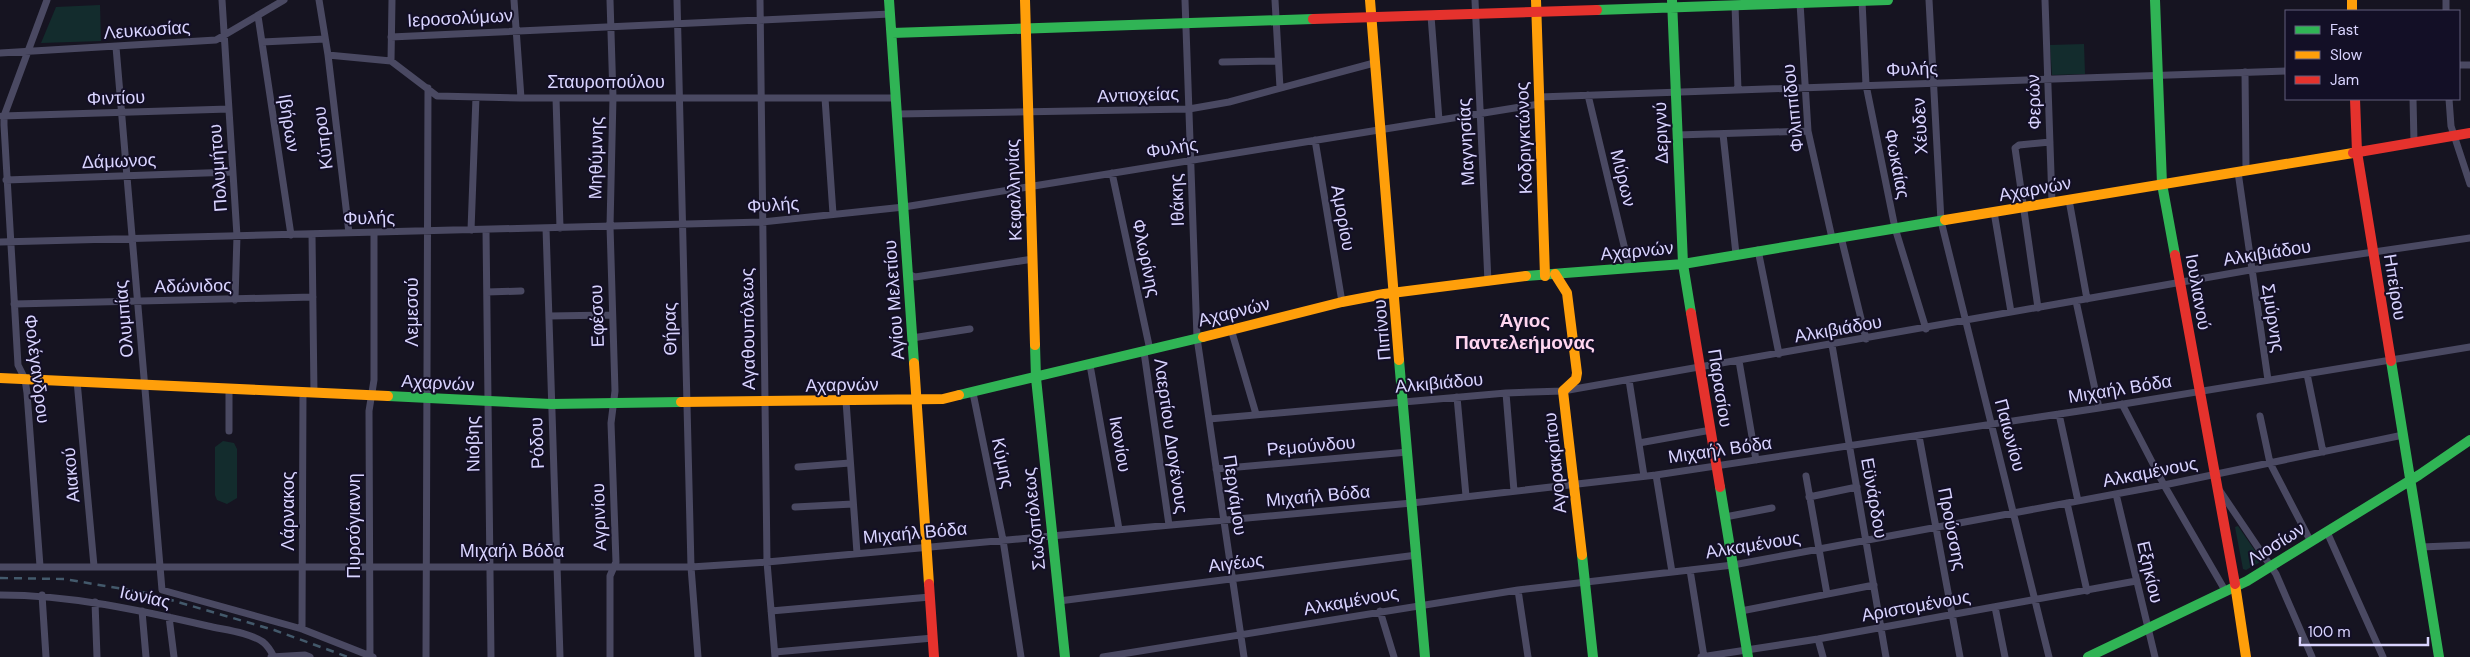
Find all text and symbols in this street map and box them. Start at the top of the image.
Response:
street label: Ιεροσολύμων [406,3,514,33]
legend [2285,10,2460,100]
street label: Λευκωσίας [103,15,192,45]
text: Fast [2330,20,2359,40]
text: Slow [2330,45,2363,65]
street label: Φυλής [1886,56,1939,82]
street label: Φιλιππίδου [1776,63,1810,153]
street label: Σταυροπούλου [547,70,665,94]
text: Jam [2330,70,2359,90]
street label: Φερών [2021,74,2047,130]
street label: Κοδριγκτώνος [1510,81,1538,195]
street label: Αντιοχείας [1097,82,1180,108]
street label: Φιντίου [86,85,146,111]
street label: Ιβήρων [273,92,305,154]
street label: Μαγνησίας [1452,97,1480,186]
street label: Χέυδεν [1907,97,1933,155]
street label: Δεριγνύ [1648,102,1674,164]
street label: Κύπρου [307,105,339,171]
street label: Μηθύμνης [583,116,609,200]
street label: Πολυμήτου [203,123,233,213]
street label: Φωκαίας [1878,127,1916,201]
street label: Φυλής [1144,132,1200,164]
street label: Κεφαλληνίας [1000,138,1028,241]
street label: Μύρων [1604,147,1642,209]
street label: Δάμωνος [81,148,157,174]
street label: Αχαρνών [1997,171,2073,207]
street label: Ιθάκης [1164,173,1190,227]
street label: Αμορίου [1325,183,1361,253]
street label: Φυλής [746,191,800,219]
street label: Φυλής [343,206,395,230]
street label: Φλωρίνης [1126,217,1166,299]
street label: Αλκιβιάδου [2221,234,2313,272]
street label: Αχαρνών [1599,236,1675,266]
street label: Αγίου Μελετίου [878,239,910,361]
street label: Ιουλιανού [2179,252,2217,332]
street label: Ηπείρου [2378,252,2412,322]
street label: Αγαθουπόλεως [735,267,761,390]
street label: Αδώνιδος [154,273,232,299]
street label: Λεμεσού [400,277,424,347]
street label: Ολυμπίας [109,279,139,359]
street label: Σμύρνης [2256,282,2290,354]
street label: Εφέσου [584,284,610,348]
street label: Αχαρνών [1196,291,1272,333]
street label: Πιπίνου [1367,298,1397,362]
street label: Θήρας [658,302,682,356]
district label: Άγιος Παντελεήμονας [1455,308,1595,355]
street label: Αλκιβιάδου [1792,309,1884,349]
street label: Φολέγανδρου [18,313,56,425]
street label: Παρασίου [1702,347,1738,429]
street label: Λαερτίου Διογένους [1148,357,1194,516]
street label: Αλκιβιάδου [1394,367,1484,399]
street label: Αχαρνών [401,369,475,397]
street label: Μιχαήλ Βόδα [2066,369,2174,409]
street label: Αχαρνών [805,372,879,398]
street label: Παιωνίου [1989,396,2031,474]
street label: Αγορακρίτου [1538,411,1572,515]
street label: Ικονίου [1103,414,1137,474]
street label: Νιόβης [461,415,485,472]
street label: Ρόδου [524,417,550,469]
street label: Ρεμούνδου [1266,430,1356,462]
street label: Μιχαήλ Βόδα [1667,431,1773,469]
street label: Κύμης [986,436,1020,491]
street label: Αιακού [57,447,85,503]
street label: Αλκαμένους [2101,451,2200,493]
street label: Περγάμου [1217,453,1253,537]
street label: Εϋνάρδου [1855,456,1893,540]
street label: Σωζοπόλεως [1017,466,1051,571]
street label: Λάρνακος [276,471,300,551]
street label: Πυρσόγιαννη [342,473,366,579]
street label: Μιχαήλ Βόδα [1265,479,1371,513]
street label: Αγρινίου [586,483,612,551]
street label: Προύσσης [1932,485,1972,573]
street label: Μιχαήλ Βόδα [862,516,968,550]
street label: Λιοσίων [2242,517,2310,571]
street label: Αλκαμένους [1704,526,1803,564]
street label: Μιχαήλ Βόδα [460,539,564,563]
street label: Εξηκίου [2131,539,2169,605]
street label: Αιγέως [1207,548,1265,578]
street label: Ιωνίας [117,580,173,614]
street label: Αλκαμένους [1302,581,1401,621]
street label: Αριστομένους [1860,585,1973,627]
scale bar [2300,614,2428,646]
text: 100 m [2308,622,2351,642]

